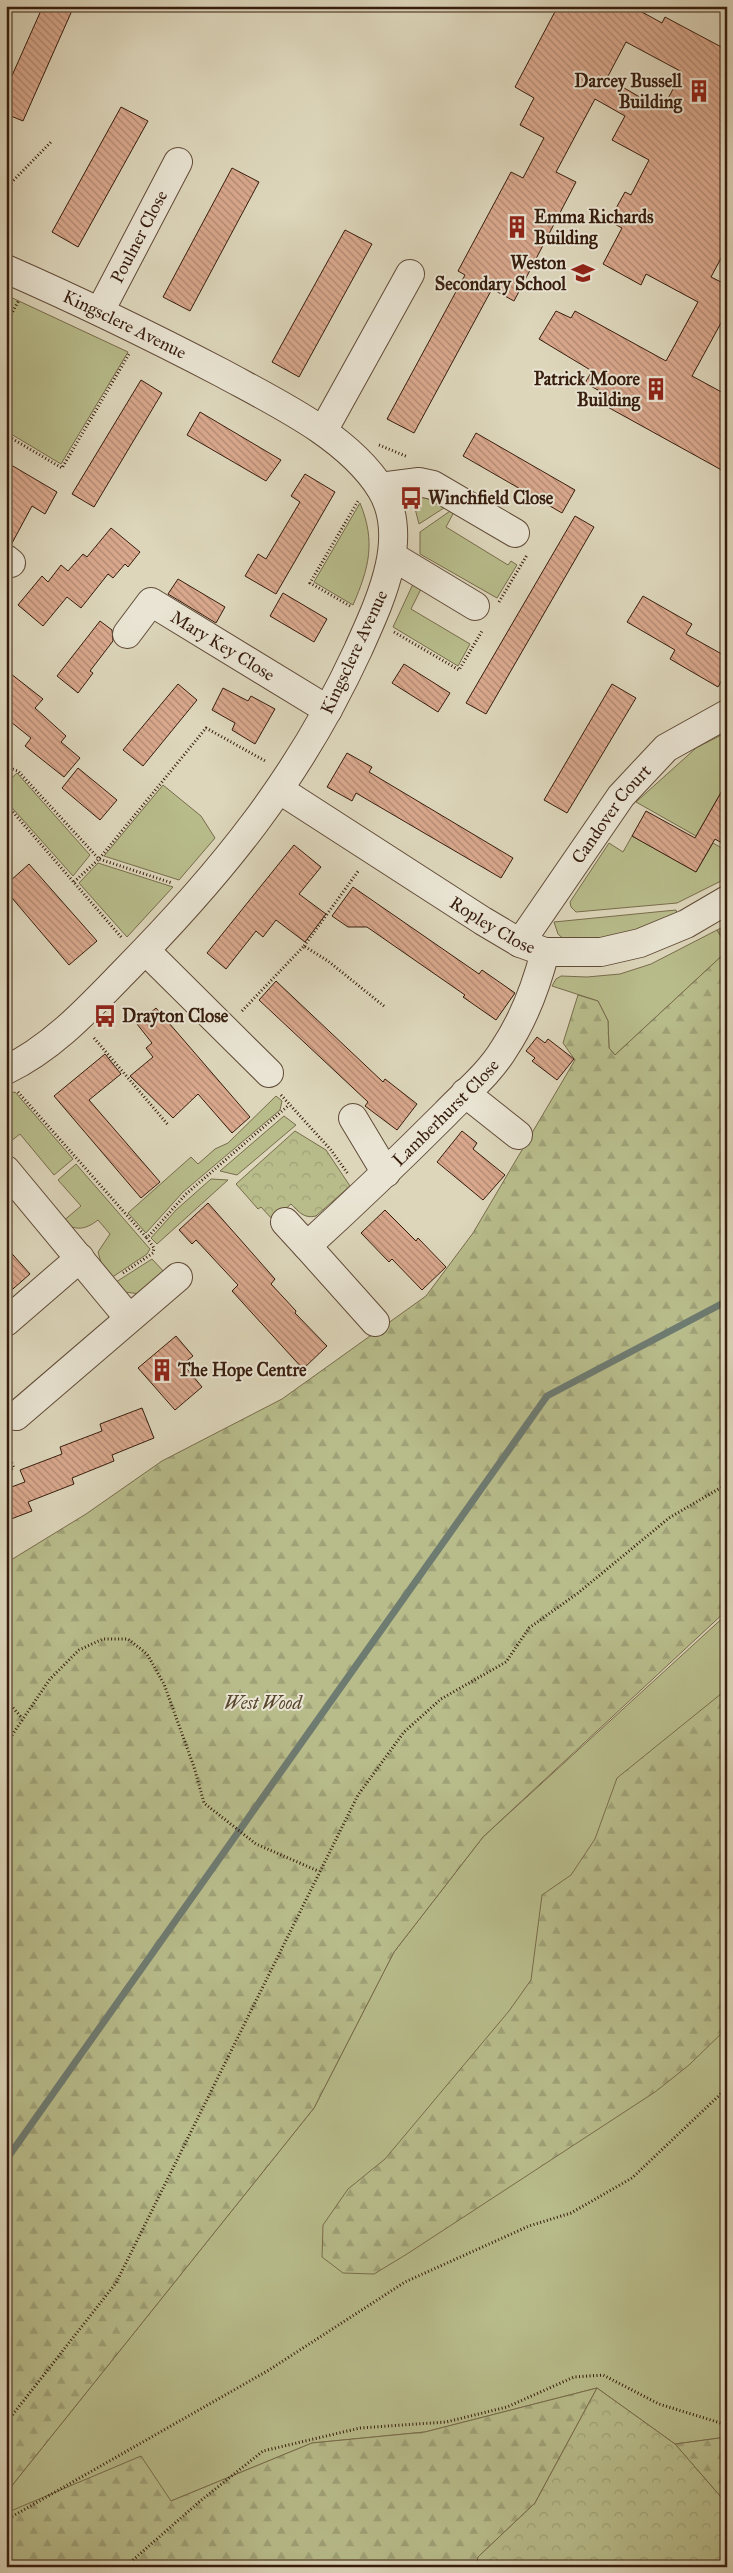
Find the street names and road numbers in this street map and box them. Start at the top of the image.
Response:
street label: Poulner Close [106,186,172,287]
street label: Kingsclere Avenue [59,285,190,364]
street label: Kingsclere Avenue [316,586,393,718]
street label: Mary Key Close [167,606,279,686]
street label: Candover Court [567,760,656,868]
street label: Ropley Close [446,891,538,958]
street label: Lamberhurst Close [388,1055,504,1171]

